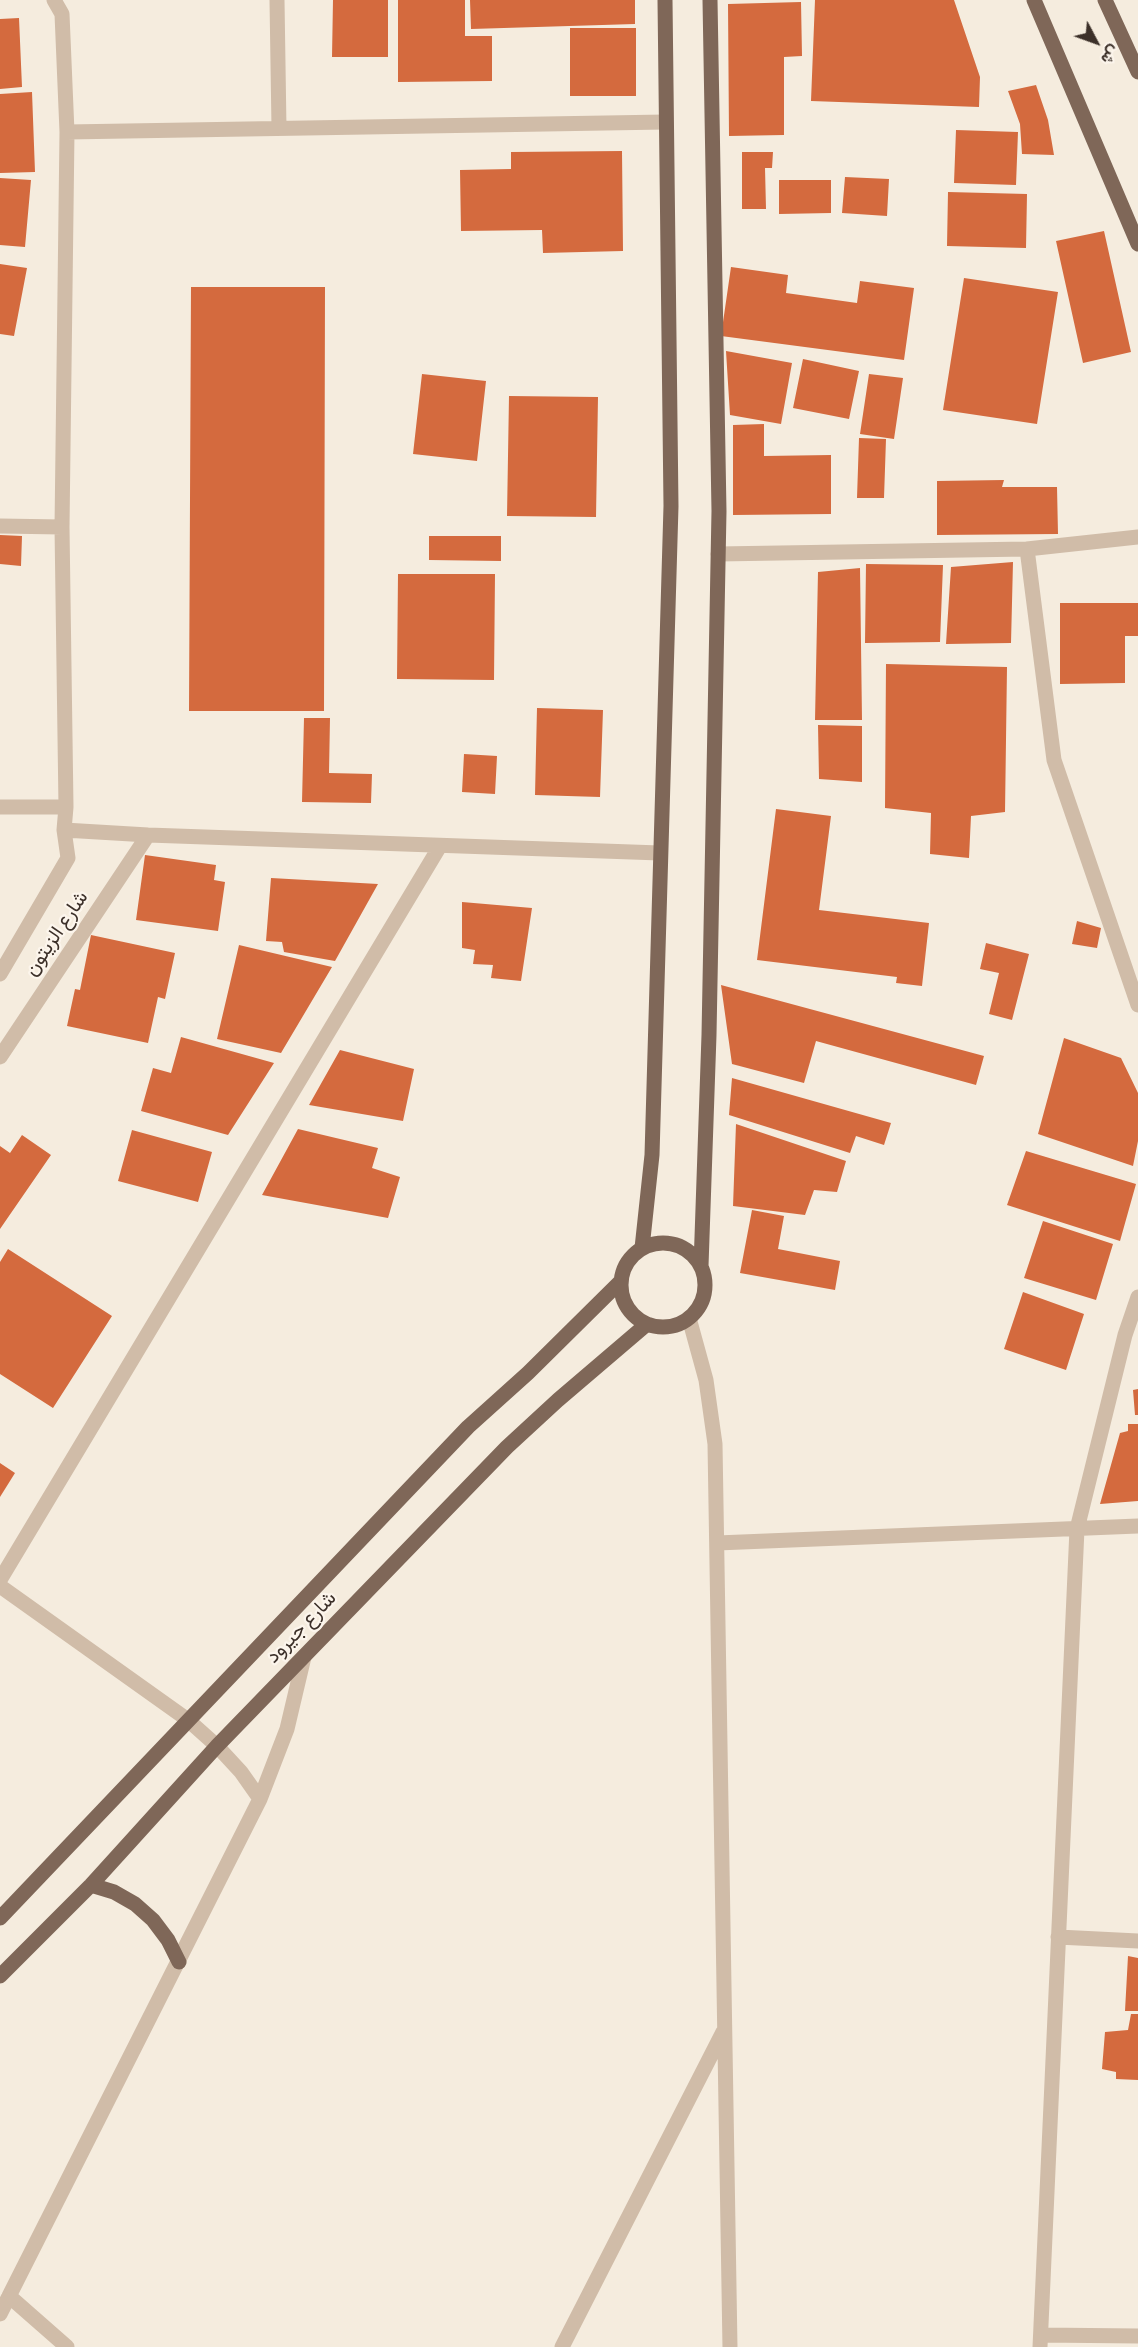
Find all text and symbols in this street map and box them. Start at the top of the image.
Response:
north arrow [1066,12,1126,72]
text: ش [1096,41,1123,68]
street label: شارع الزيتون [20,887,94,981]
street label: شارع جيرود [262,1587,342,1669]

